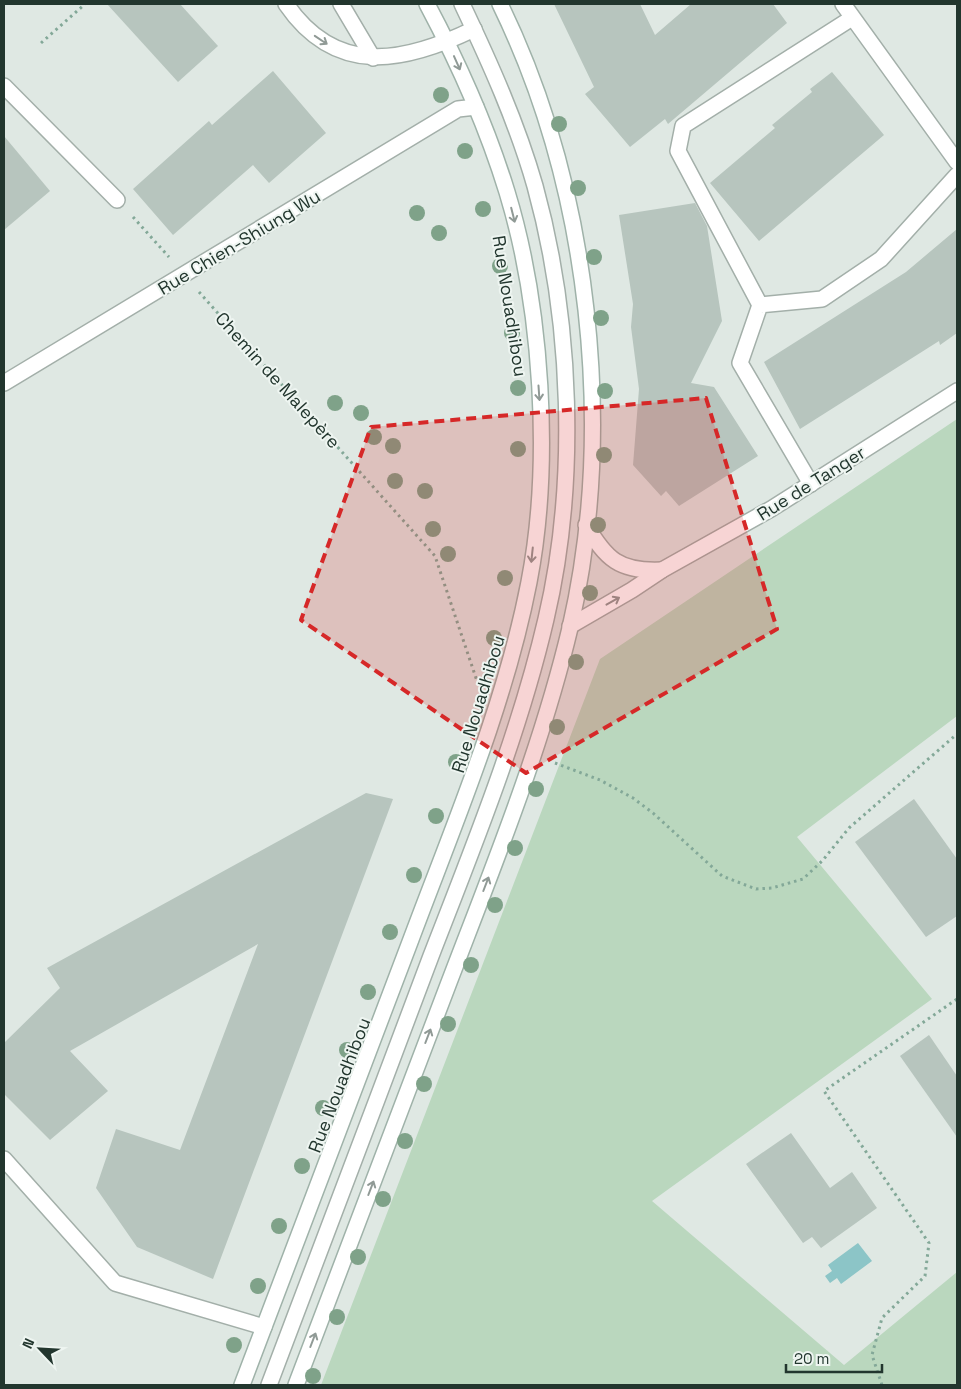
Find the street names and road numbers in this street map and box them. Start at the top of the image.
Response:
street label: Rue Chien-Shiung Wu [153,184,325,300]
street label: Rue Nouadhibou [487,234,533,378]
street label: Chemin de Malepère [211,307,345,453]
street label: Rue de Tanger [753,440,870,525]
street label: Rue Nouadhibou [446,632,510,776]
street label: Rue Nouadhibou [303,1014,375,1156]

